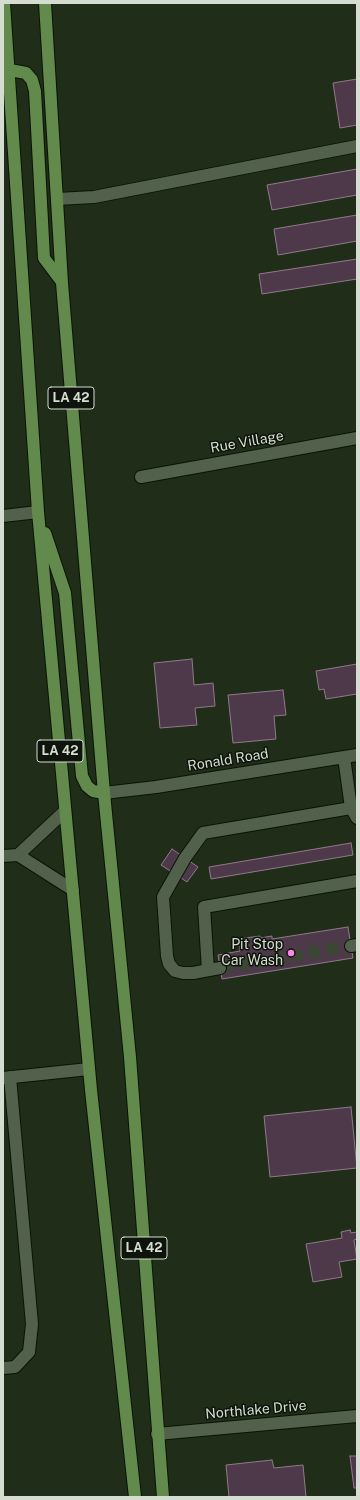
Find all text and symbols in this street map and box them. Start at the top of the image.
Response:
road number: LA 42 [48,387,94,409]
street label: Rue Village [209,427,285,457]
road number: LA 42 [37,740,83,762]
street label: Ronald Road [186,745,270,775]
place label: Pit Stop Car Wash [221,937,283,970]
marker: Pit Stop Car Wash [286,948,296,958]
road number: LA 42 [121,1237,167,1259]
street label: Northlake Drive [205,1397,307,1423]

